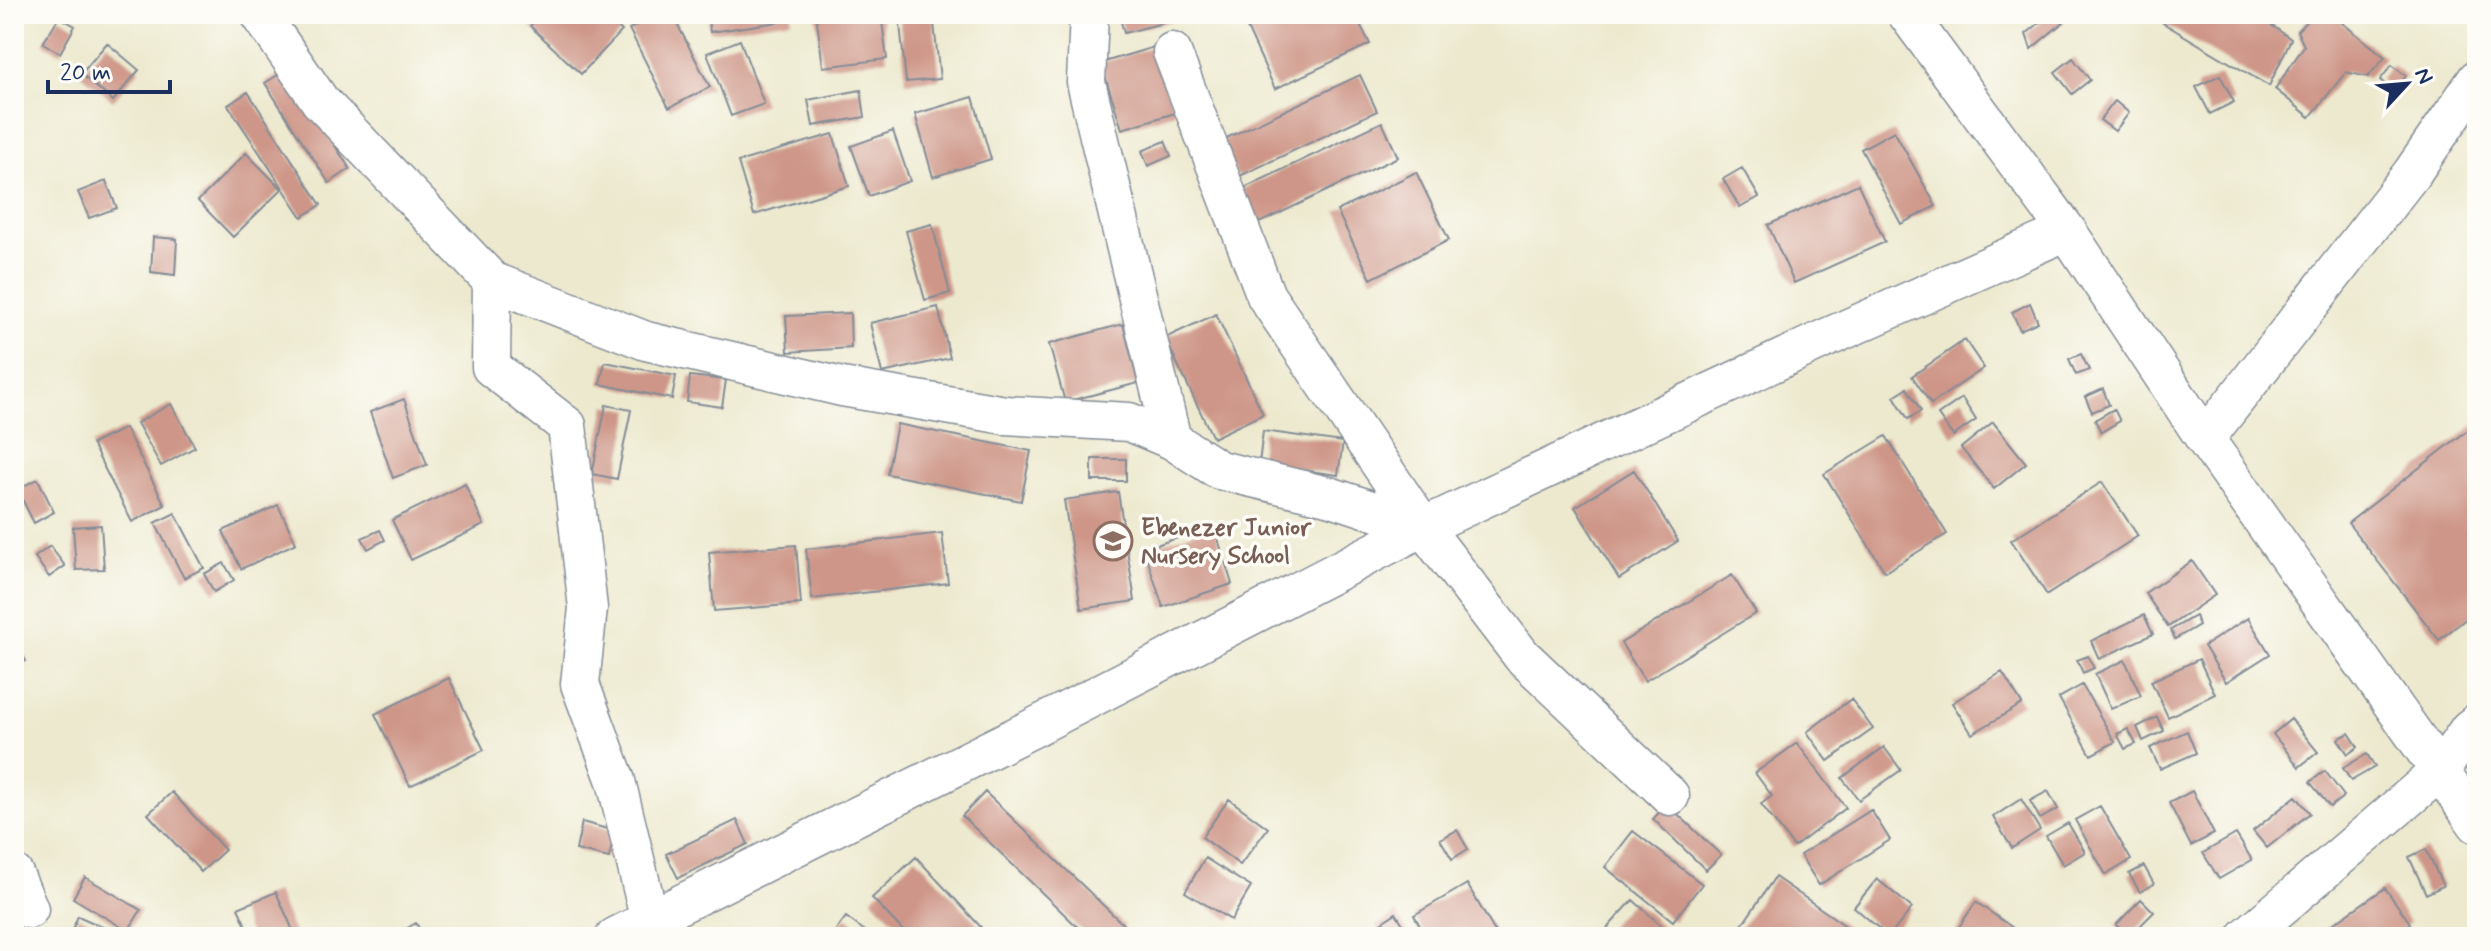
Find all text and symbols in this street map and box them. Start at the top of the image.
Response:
scale bar [48,44,170,94]
north arrow [2367,44,2447,124]
text: 20 m [60,58,111,89]
text: N [2407,63,2439,89]
place label: Ebenezer Junior Nursery School [1141,513,1312,572]
school or university icon: Ebenezer Junior Nursery School [1092,520,1134,562]

